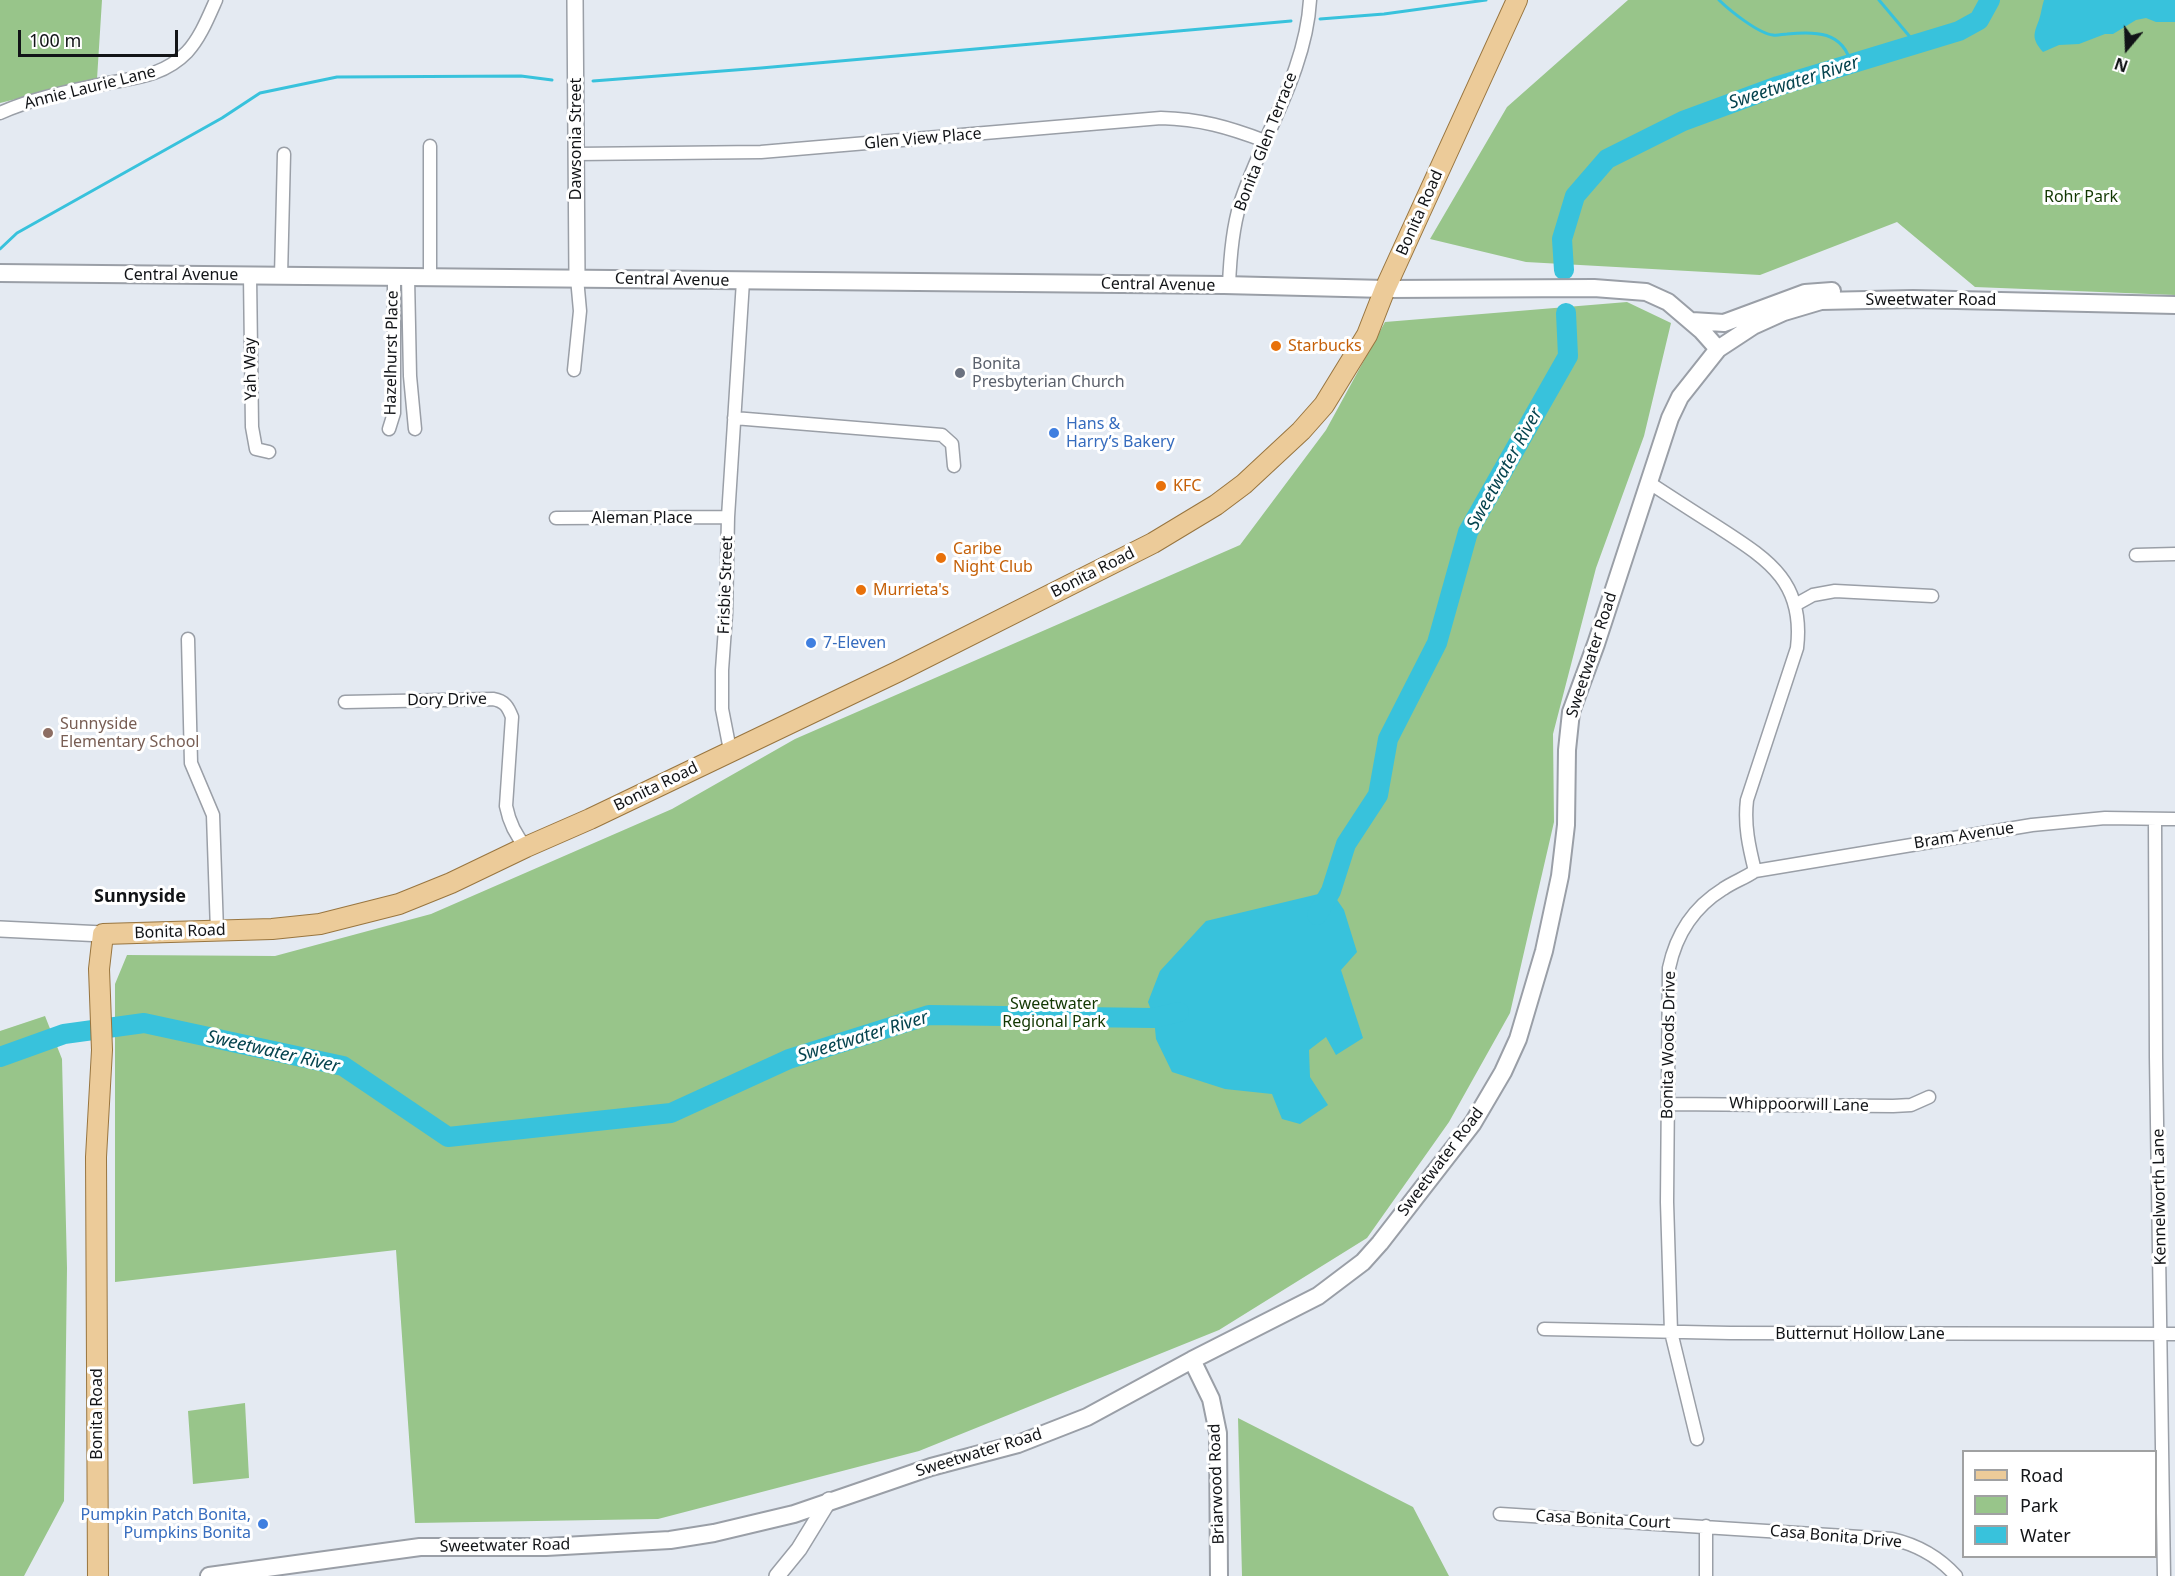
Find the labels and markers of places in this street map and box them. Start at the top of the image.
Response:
place label: Starbucks [1288,336,1362,356]
marker: Starbucks [1269,339,1283,353]
place label: Bonita Presbyterian Church [972,354,1125,392]
marker: Bonita Presbyterian Church [953,366,967,380]
place label: Hans & Harry’s Bakery [1066,414,1175,452]
marker: Hans & Harry’s Bakery [1047,426,1061,440]
place label: KFC [1173,476,1201,496]
marker: KFC [1154,479,1168,493]
place label: Caribe Night Club [953,539,1033,577]
marker: Caribe Night Club [934,551,948,565]
place label: Murrieta's [873,580,949,600]
marker: Murrieta's [854,583,868,597]
place label: 7-Eleven [823,633,886,653]
marker: 7-Eleven [804,636,818,650]
place label: Sunnyside Elementary School [60,714,199,752]
marker: Sunnyside Elementary School [41,726,55,740]
place label: Pumpkin Patch Bonita, Pumpkins Bonita [81,1505,251,1543]
marker: Pumpkin Patch Bonita, Pumpkins Bonita [256,1517,270,1531]

